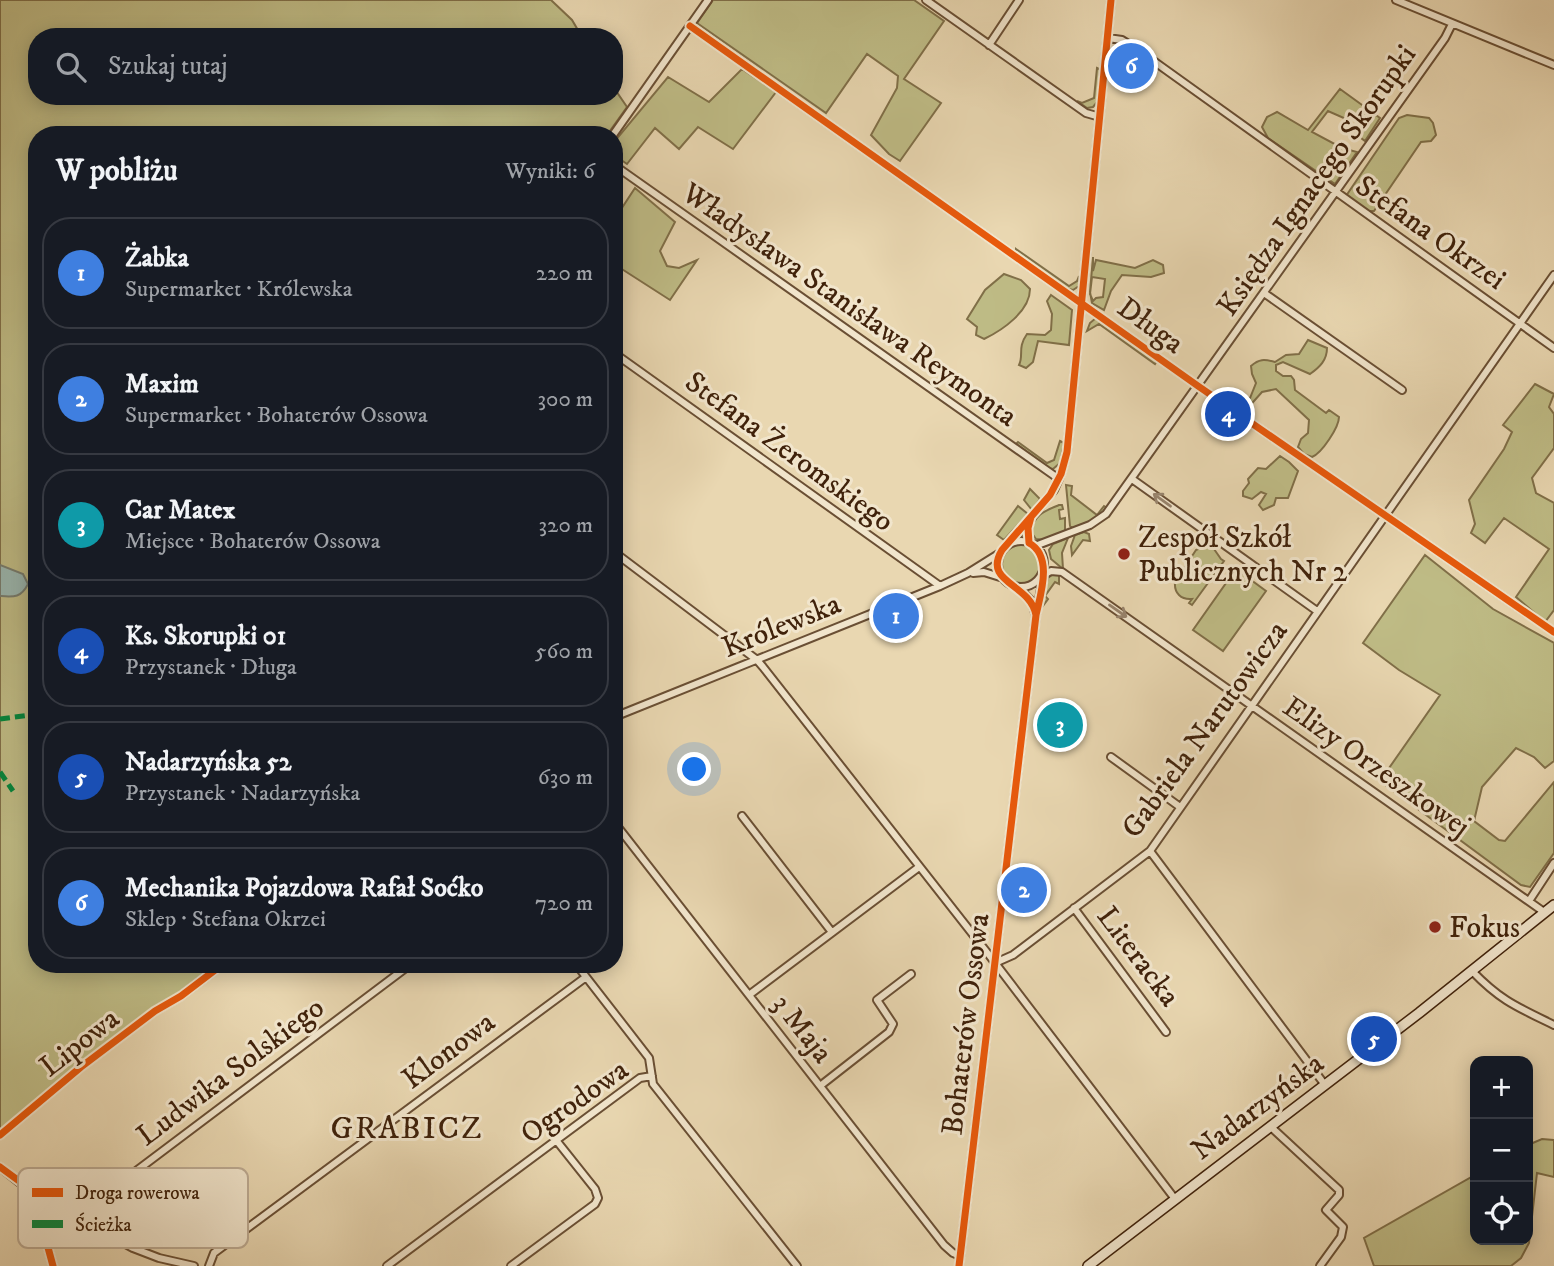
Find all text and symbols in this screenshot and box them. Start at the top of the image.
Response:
search box [28,28,623,105]
street label: Księdza Ignacego Skorupki [1210,38,1425,324]
pin: 6 [1108,40,1154,92]
icon: search [52,48,90,86]
text: Szukaj tutaj [108,50,228,83]
text: W pobliżu [56,153,178,190]
text: Wyniki: 6 [505,157,595,186]
street label: Stefana Okrzei [1348,168,1512,299]
street label: Władysława Stanisława Reymonta [673,174,1024,436]
text: Żabka [125,242,189,275]
text: 1 [77,259,85,288]
text: 220 m [536,259,593,288]
text: Supermarket · Królewska [125,275,352,304]
street label: Długa [1110,290,1191,363]
street label: Stefana Żeromskiego [677,363,901,540]
text: Maxim [125,368,199,401]
text: 2 [75,385,87,414]
text: 300 m [537,385,593,414]
pin: 4 [1205,388,1251,440]
text: Supermarket · Bohaterów Ossowa [125,401,428,430]
one-way arrow [1153,493,1172,507]
text: Car Matex [125,494,235,527]
text: 3 [77,511,85,540]
text: 320 m [539,511,593,540]
place label: Zespół Szkół Publicznych Nr 2 [1138,520,1347,591]
text: Miejsce · Bohaterów Ossowa [125,527,381,556]
marker: Zespół Szkół Publicznych Nr 2 [1116,546,1132,562]
street label: Królewska [717,586,847,667]
pin: 1 [873,590,919,642]
one-way arrow [1108,604,1127,618]
street label: Gabriela Narutowicza [1114,614,1297,846]
text: Ks. Skorupki 01 [125,620,286,653]
text: 4 [74,637,88,666]
text: 560 m [535,637,593,666]
text: Przystanek · Długa [125,653,297,682]
street label: Elizy Orzeszkowej [1275,689,1477,846]
pin: 3 [1037,699,1083,751]
text: Nadarzyńska 52 [125,746,291,779]
your location [677,752,711,786]
text: 5 [75,763,87,792]
text: 630 m [538,763,593,792]
text: Przystanek · Nadarzyńska [125,779,360,808]
pin: 2 [1001,864,1047,916]
text: Mechanika Pojazdowa Rafał Soćko [125,872,483,905]
text: 6 [75,889,87,918]
text: 720 m [535,889,593,918]
street label: Literacka [1088,900,1188,1014]
text: Sklep · Stefana Okrzei [125,905,326,934]
place label: Fokus [1449,910,1520,947]
street label: Bohaterów Ossowa [935,911,998,1137]
marker: Fokus [1427,919,1443,935]
street label: 3 Maja [763,987,840,1071]
street label: Ludwika Solskiego [130,990,332,1155]
street label: Lipowa [33,1000,127,1086]
street label: Klonowa [395,1004,503,1098]
pin: 5 [1351,1013,1397,1065]
street label: Nadarzyńska [1184,1045,1332,1169]
street label: Ogrodowa [514,1052,636,1153]
map controls [1470,1056,1533,1245]
button: + [1470,1056,1533,1119]
district label: GRABICZ [331,1109,484,1149]
button: − [1470,1119,1533,1182]
legend [18,1168,248,1248]
text: Droga rowerowa [75,1182,200,1205]
button: locate [1470,1182,1533,1245]
text: Ścieżka [75,1212,132,1237]

